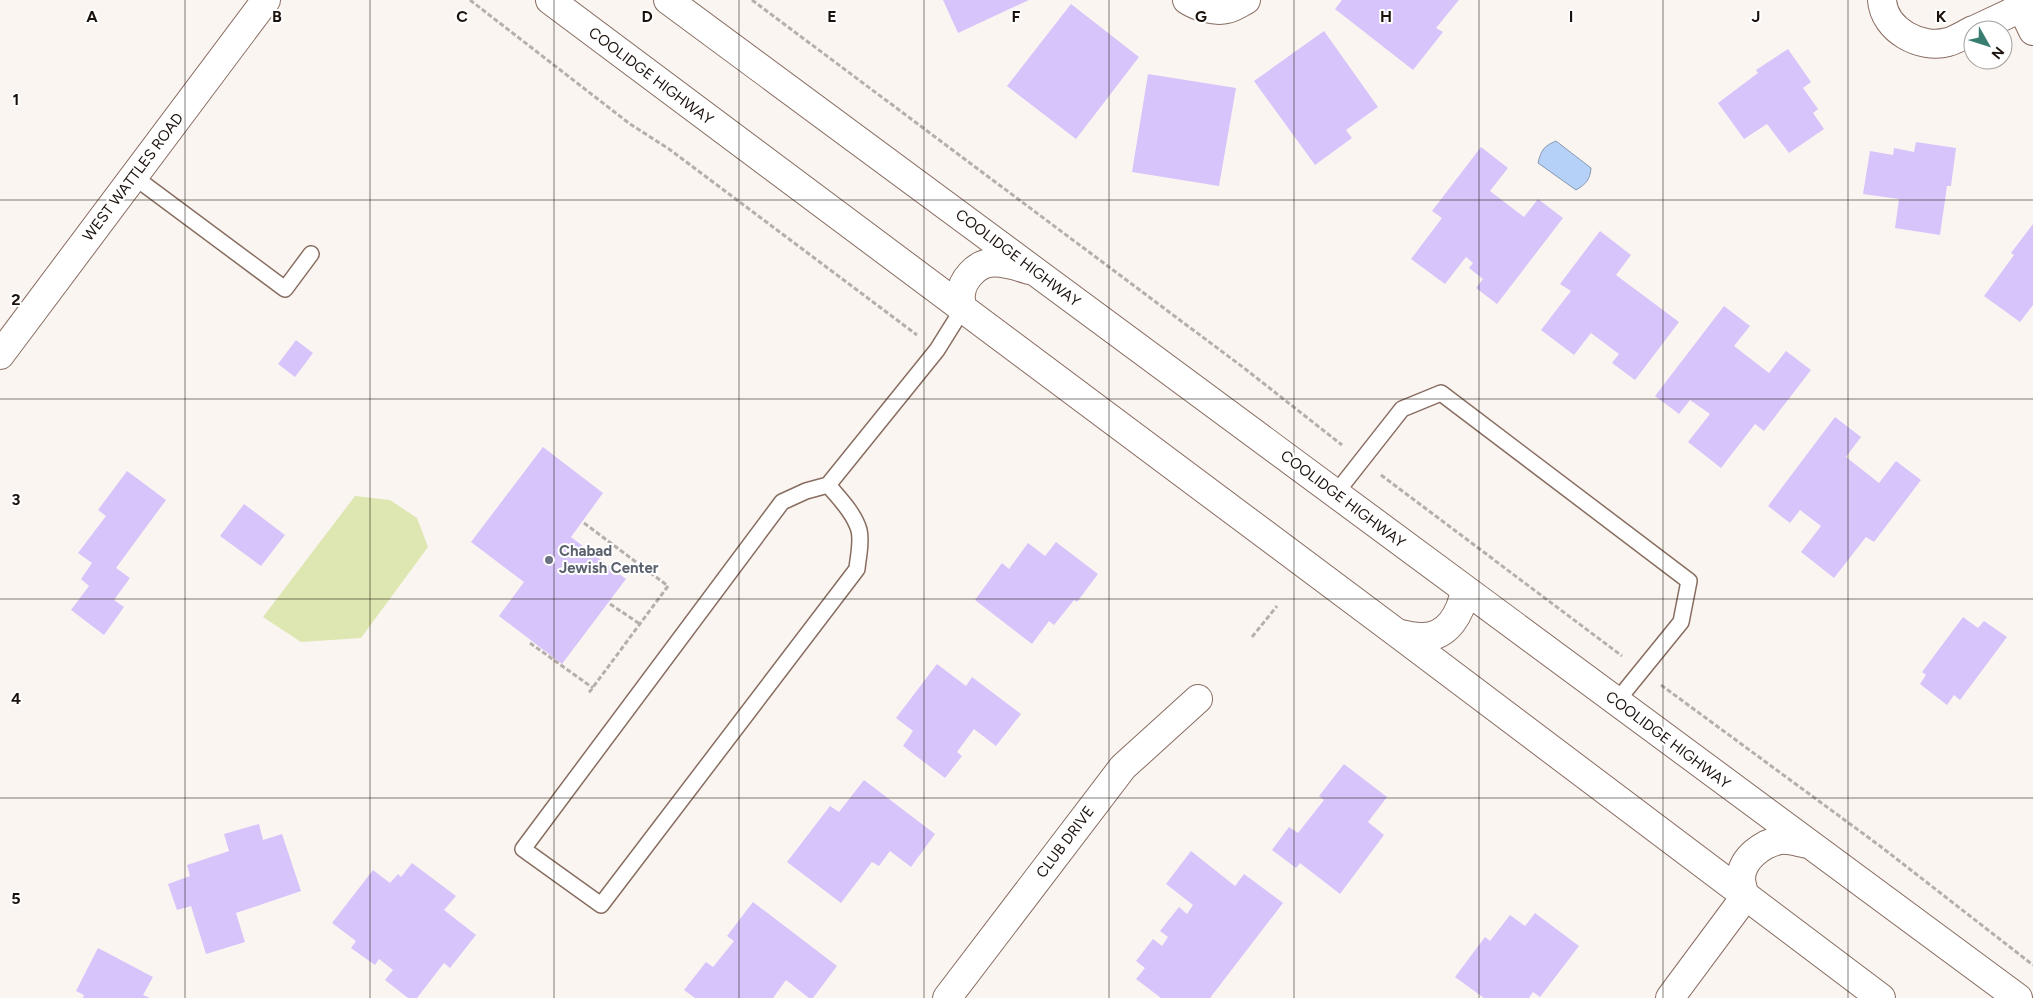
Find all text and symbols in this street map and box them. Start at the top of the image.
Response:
text: A [86,7,98,26]
text: B [272,7,282,26]
text: C [456,7,468,26]
text: D [641,7,653,26]
text: E [827,7,837,26]
text: F [1012,7,1021,26]
text: G [1195,7,1207,26]
text: H [1380,7,1392,26]
text: I [1569,7,1573,26]
text: J [1752,7,1760,26]
text: K [1936,7,1947,26]
north arrow [1963,20,2013,70]
street label: COOLIDGE HIGHWAY [585,23,717,129]
text: N [1988,43,2008,62]
text: 1 [13,90,19,109]
street label: WEST WATTLES ROAD [79,109,187,245]
street label: COOLIDGE HIGHWAY [952,205,1084,311]
text: 2 [11,290,21,309]
street label: COOLIDGE HIGHWAY [1277,446,1409,552]
text: 3 [12,490,21,509]
place label: Chabad Jewish Center [559,542,659,577]
marker: Chabad Jewish Center [543,554,555,566]
street label: COOLIDGE HIGHWAY [1602,687,1734,793]
text: 4 [11,689,21,708]
street label: CLUB DRIVE [1032,803,1098,881]
text: 5 [11,889,21,908]

